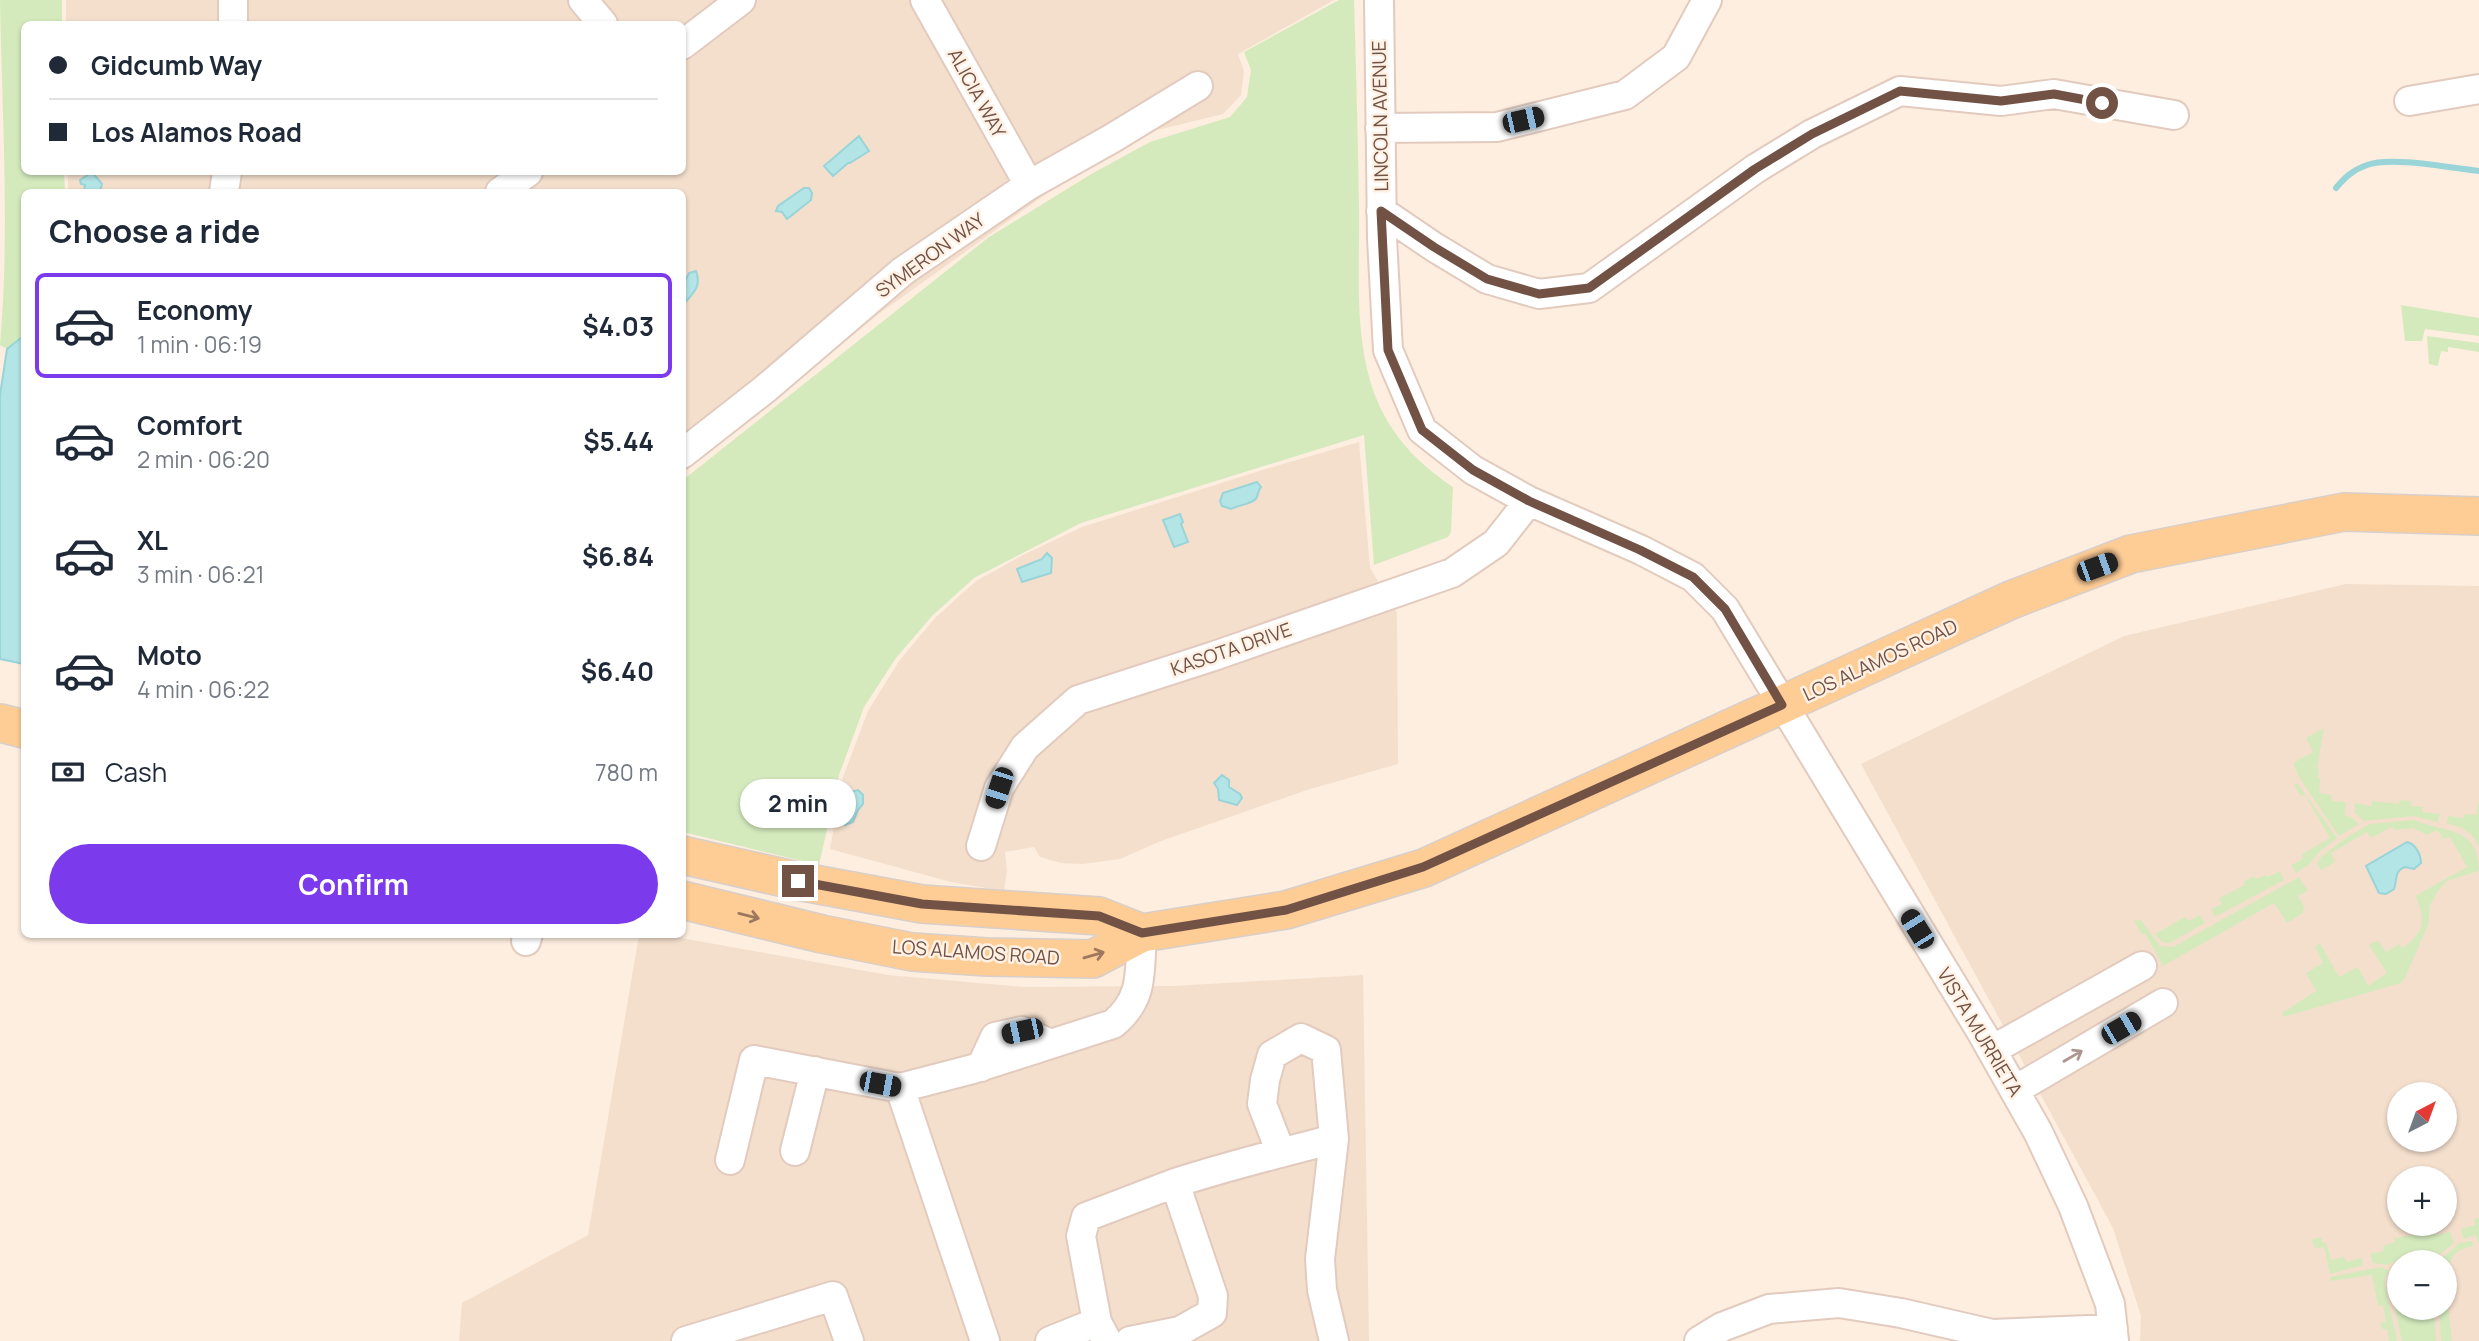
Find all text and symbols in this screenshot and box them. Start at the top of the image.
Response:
street label: LINCOLN AVENUE [1366,40,1394,192]
street label: ALICIA WAY [942,44,1012,143]
text: Gidcumb Way [91,47,262,83]
route start [2086,87,2118,119]
car [1501,105,1546,135]
text: Los Alamos Road [91,114,302,150]
street label: SYMERON WAY [870,206,990,303]
text: Choose a ride [49,209,260,253]
text: Economy [137,292,252,328]
icon: car [53,294,116,357]
text: $4.03 [582,308,654,344]
text: 1 min · 06:19 [137,328,262,360]
text: Comfort [137,407,243,443]
icon: car [53,409,116,472]
text: $5.44 [583,423,654,459]
text: 2 min · 06:20 [137,443,270,475]
text: XL [137,522,168,558]
icon: car [53,524,116,587]
text: $6.84 [582,538,654,574]
car [2074,550,2121,584]
text: 3 min · 06:21 [137,558,265,590]
street label: LOS ALAMOS ROAD [1798,613,1962,707]
street label: KASOTA DRIVE [1167,616,1295,682]
text: Moto [137,637,202,673]
icon: car [53,639,116,702]
text: $6.40 [581,653,654,689]
text: 4 min · 06:22 [137,673,270,705]
icon: cash [49,753,87,791]
text: Cash [105,754,167,790]
text: 780 m [595,756,658,788]
car [983,765,1016,811]
callout: 2 min [740,780,856,828]
text: 2 min [768,787,828,819]
button: Confirm [49,844,658,924]
route end [782,865,814,897]
car [1897,906,1938,952]
one-way arrow [737,910,760,924]
street label: LOS ALAMOS ROAD [891,933,1061,971]
one-way arrow [1083,948,1105,961]
street label: VISTA MURRIETA [1931,963,2029,1101]
car [2098,1008,2145,1048]
car [1000,1016,1045,1046]
one-way arrow [2063,1049,2083,1063]
car [858,1070,903,1098]
north arrow [2387,1082,2457,1152]
map controls [2387,1082,2457,1320]
button: + [2387,1166,2457,1236]
button: − [2387,1250,2457,1320]

